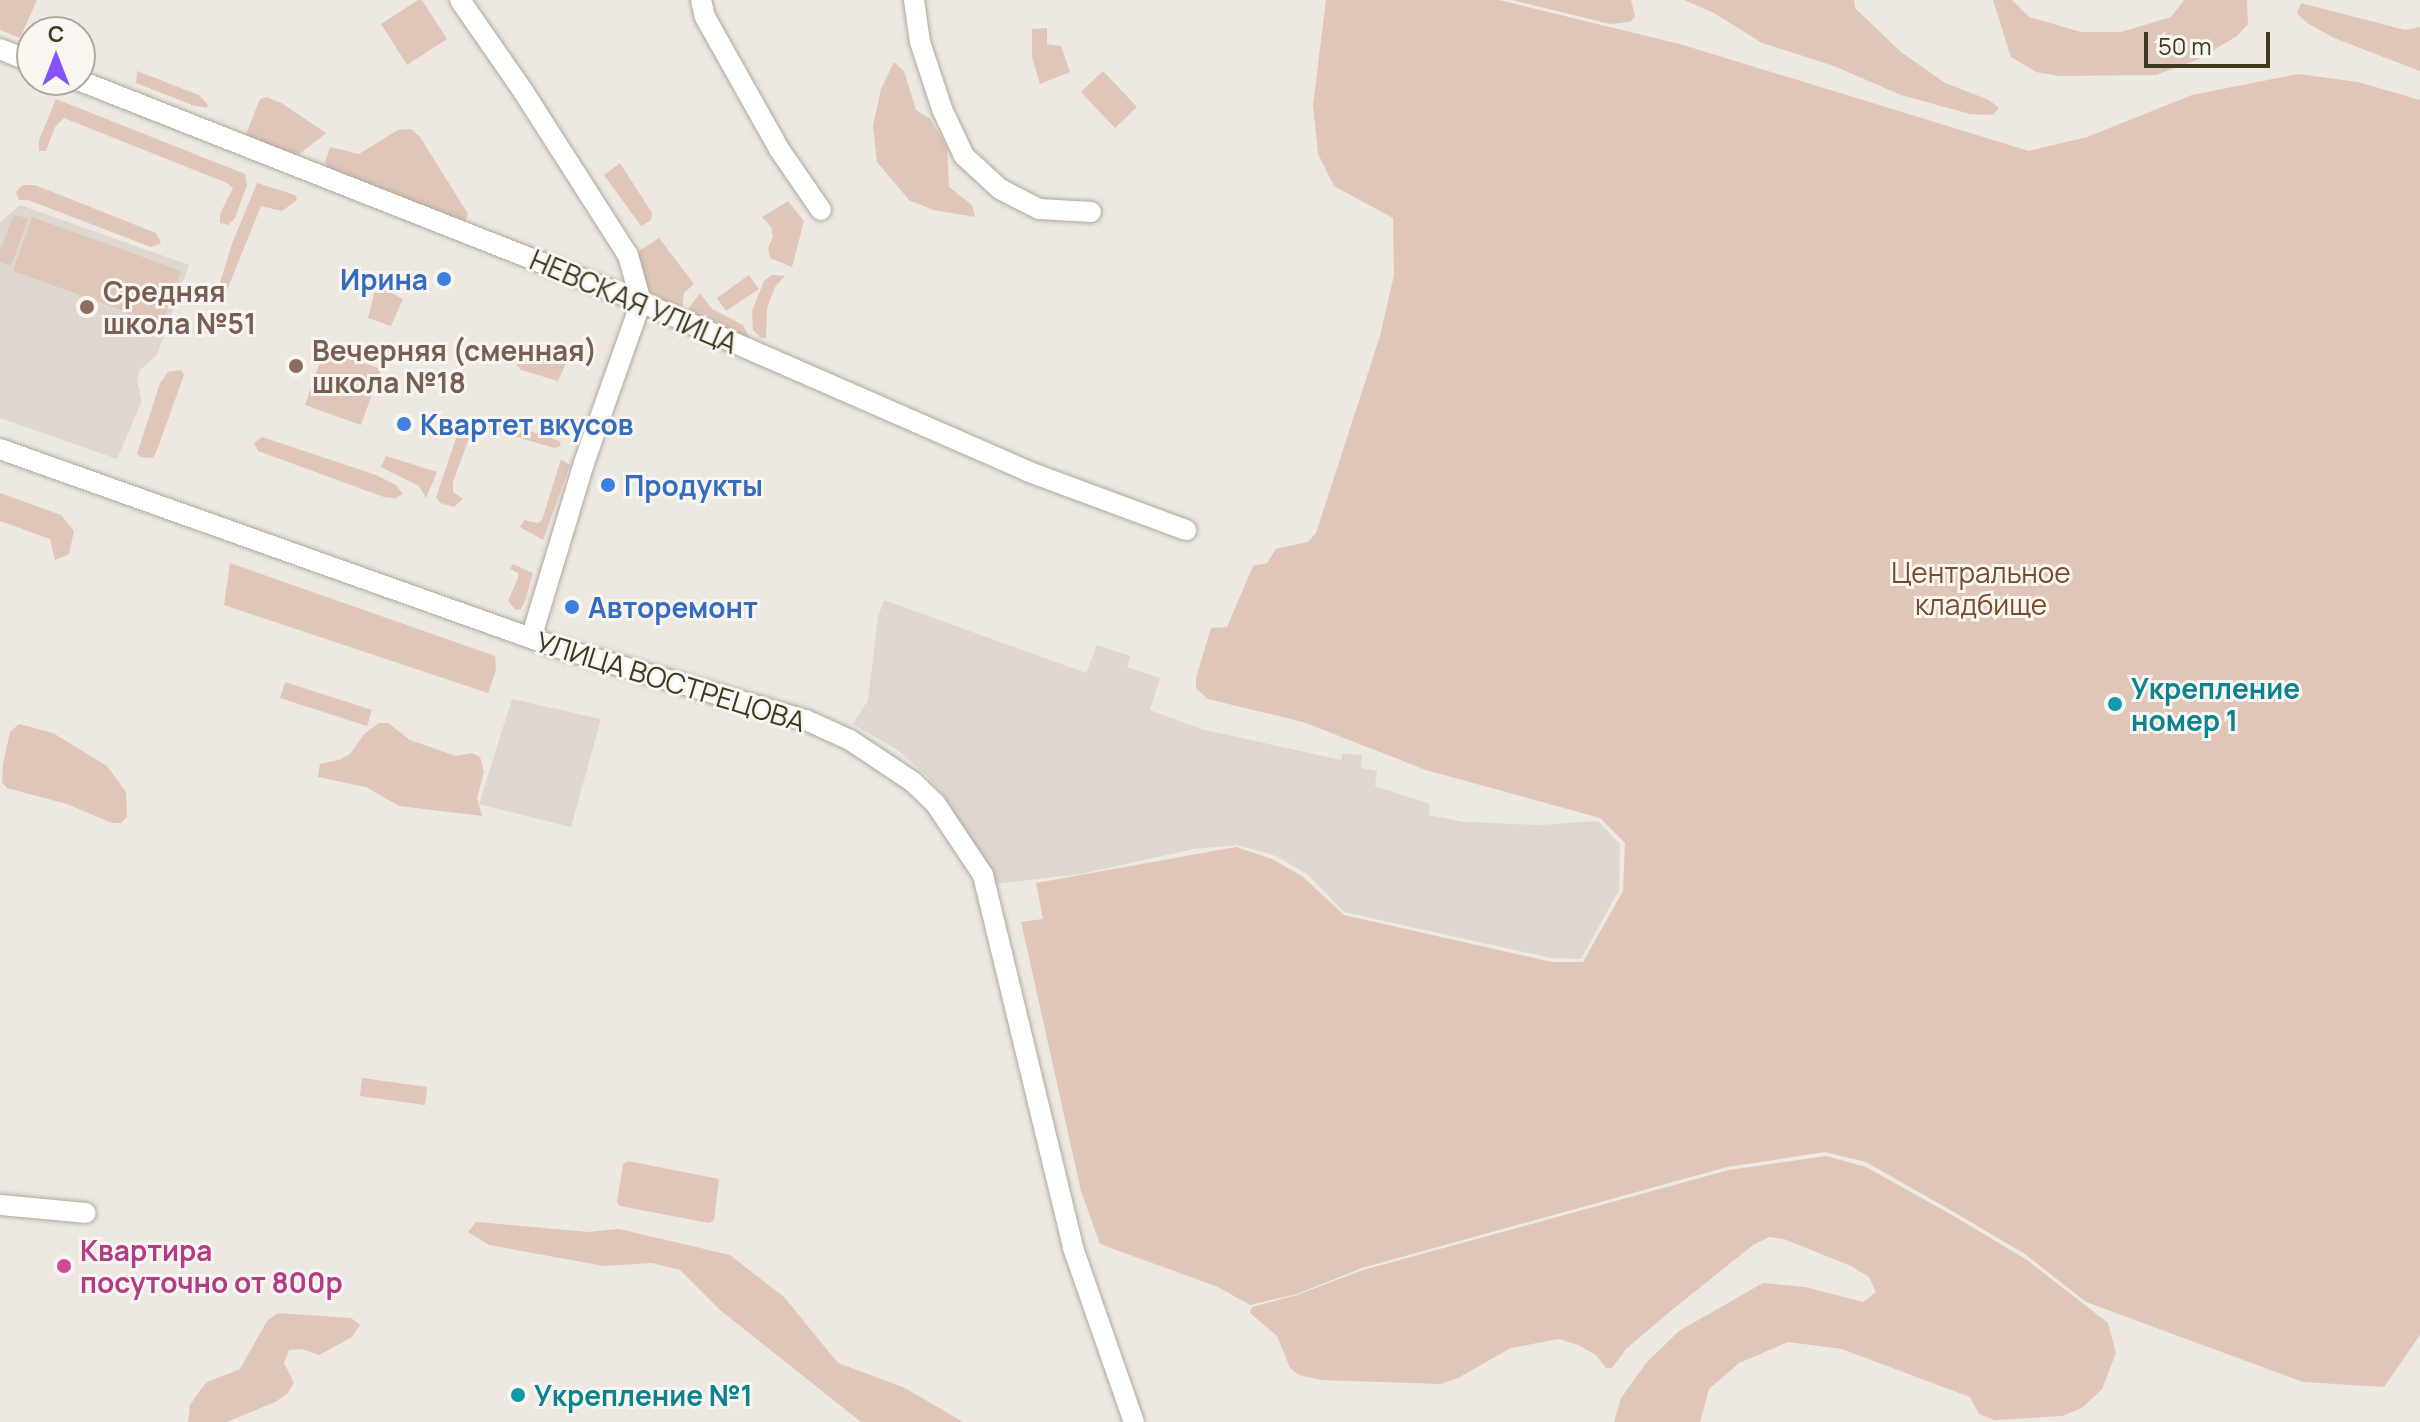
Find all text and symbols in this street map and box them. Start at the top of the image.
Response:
north arrow [16,16,96,96]
scale bar [2148,16,2274,66]
text: С [48,19,64,49]
text: 50 m [2158,29,2212,62]
street label: НЕВСКАЯ УЛИЦА [525,242,743,360]
place label: Ирина [340,262,428,296]
marker: Ирина [435,270,453,288]
place label: Средняя школа №51 [103,274,256,340]
marker: Средняя школа №51 [78,298,96,316]
place label: Вечерняя (сменная) школа №18 [312,333,597,399]
marker: Вечерняя (сменная) школа №18 [287,357,305,375]
place label: Квартет вкусов [420,407,633,441]
marker: Квартет вкусов [395,415,413,433]
place label: Продукты [624,468,763,502]
marker: Продукты [599,476,617,494]
park label: Центральное кладбище [1891,555,2071,621]
place label: Авторемонт [588,590,758,624]
marker: Авторемонт [563,598,581,616]
street label: УЛИЦА ВОСТРЕЦОВА [532,624,810,738]
place label: Укрепление номер 1 [2131,671,2300,737]
marker: Укрепление номер 1 [2106,695,2124,713]
place label: Квартира посуточно от 800р [80,1233,343,1299]
marker: Квартира посуточно от 800р [55,1257,73,1275]
place label: Укрепление №1 [534,1378,753,1412]
marker: Укрепление №1 [509,1386,527,1404]

